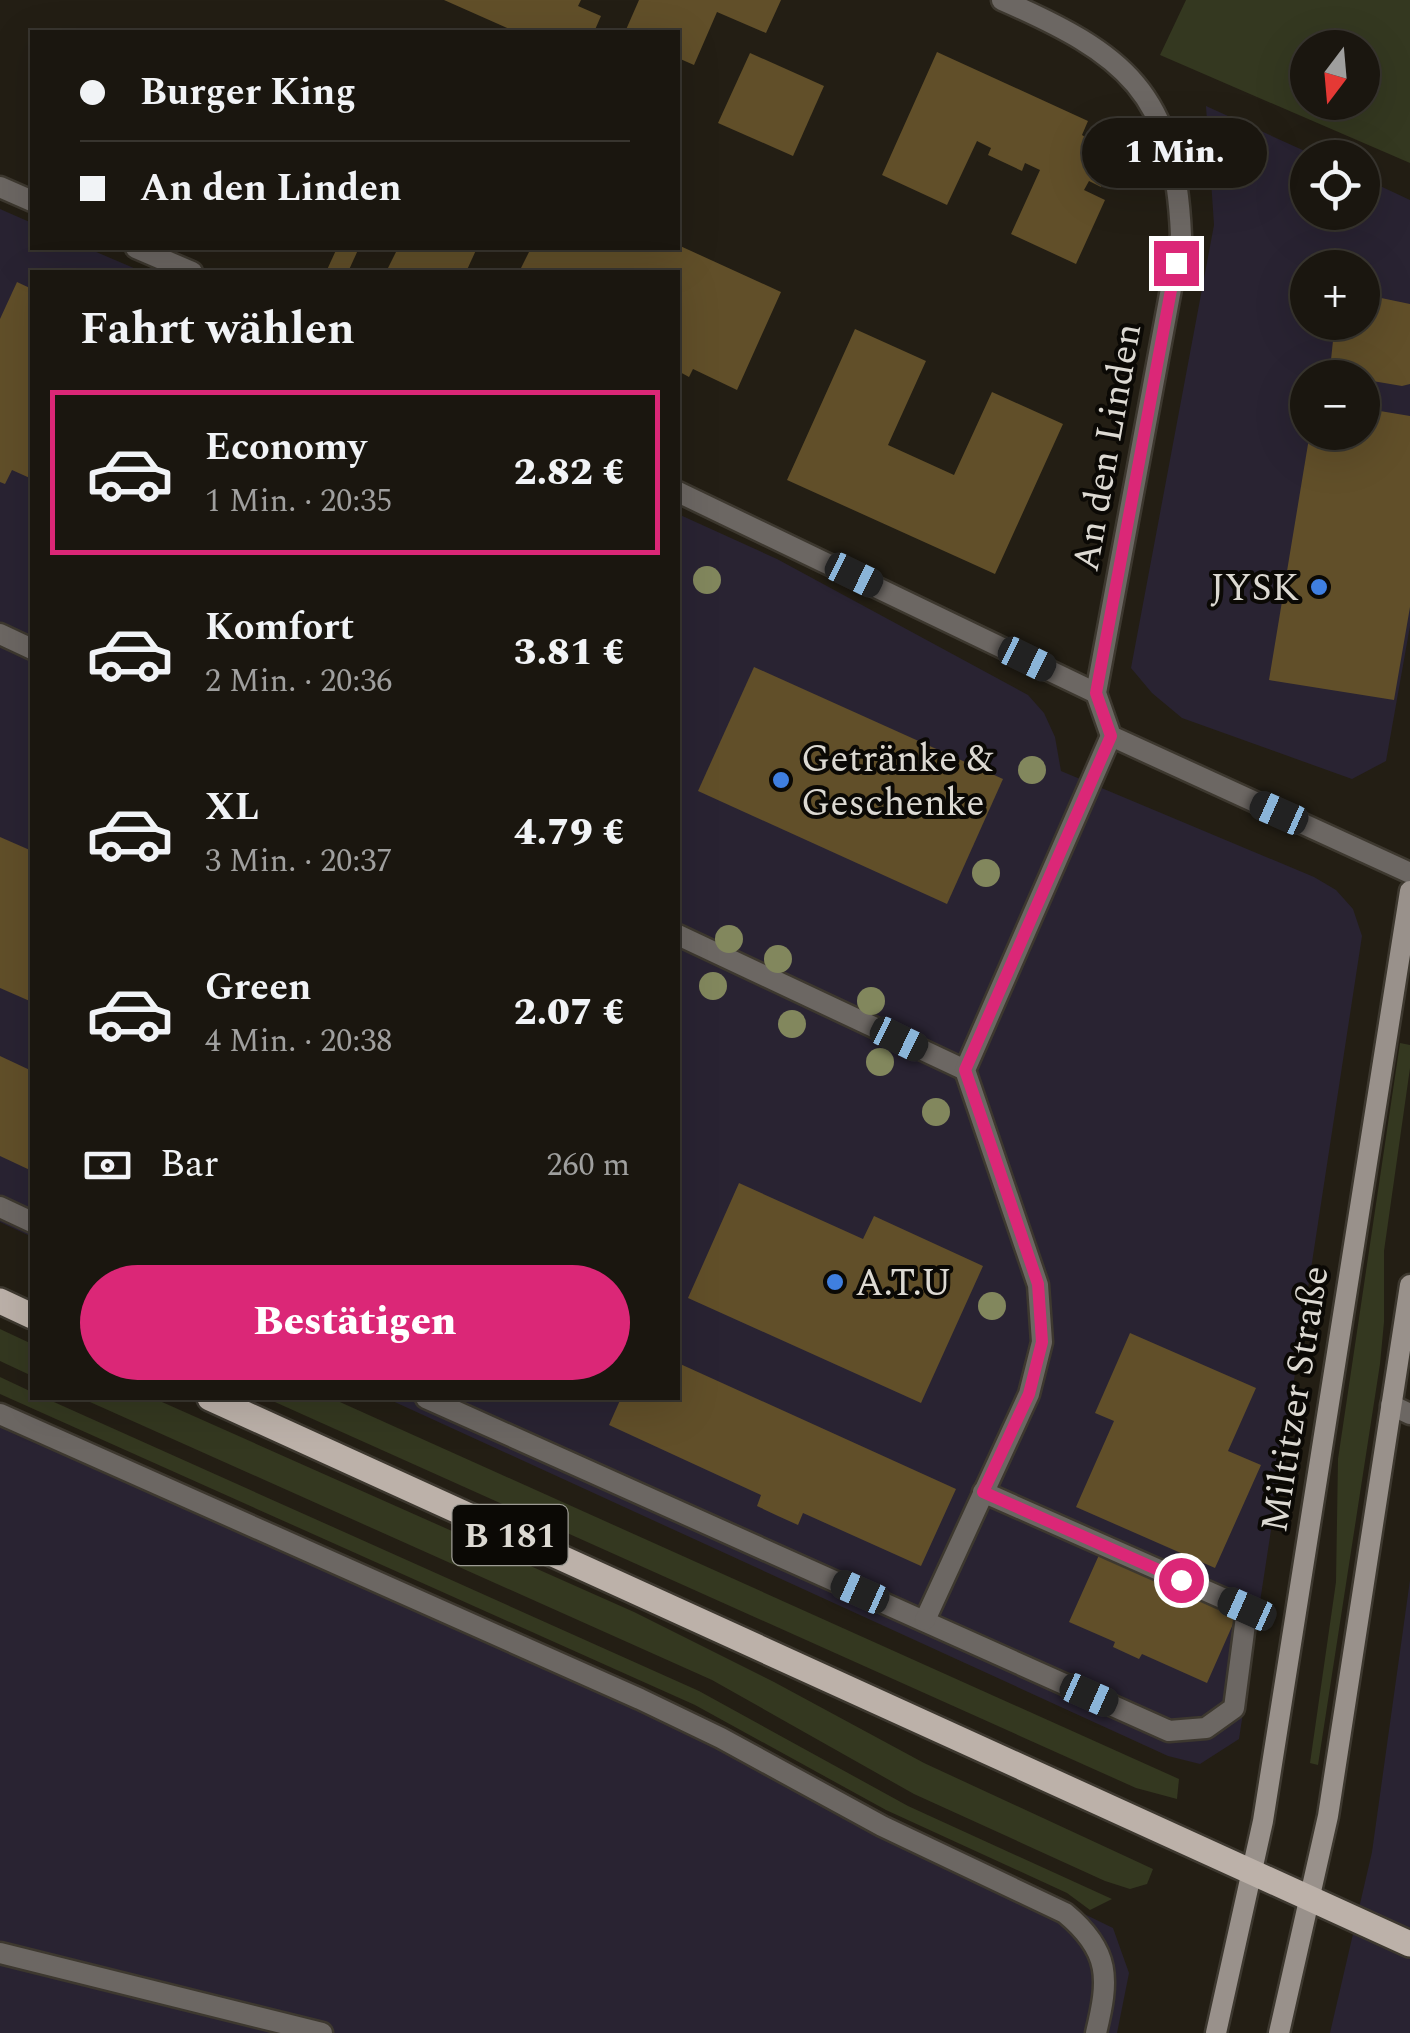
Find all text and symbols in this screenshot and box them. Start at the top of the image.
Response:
north arrow [1290,30,1380,120]
map controls [1290,30,1380,450]
text: Burger King [140,64,356,122]
callout: 1 Min. [1084,118,1268,188]
text: 1 Min. [1124,128,1225,177]
button: locate [1290,140,1380,230]
text: An den Linden [140,160,402,218]
route end [1154,241,1199,286]
button: + [1290,250,1380,340]
text: Fahrt wählen [80,295,355,364]
street label: An den Linden [1058,319,1158,576]
button: − [1290,360,1380,450]
text: Economy [205,419,366,477]
icon: car [85,428,175,518]
text: 2.82 € [514,444,625,502]
text: 1 Min. · 20:35 [205,477,392,526]
car [820,548,888,602]
place label: JYSK [1210,560,1299,618]
marker: JYSK [1308,576,1330,598]
text: Komfort [205,599,354,657]
icon: car [85,608,175,698]
text: 3.81 € [514,624,625,682]
car [993,632,1061,686]
text: 2 Min. · 20:36 [205,657,392,706]
place label: Getränke & Geschenke [801,731,994,833]
marker: Getränke & Geschenke [770,769,792,791]
text: XL [205,779,259,837]
car [1245,787,1313,839]
icon: car [85,788,175,878]
text: 4.79 € [514,804,625,862]
text: 3 Min. · 20:37 [205,837,392,886]
text: Green [205,959,312,1017]
icon: car [85,968,175,1058]
text: 2.07 € [514,984,625,1042]
car [865,1012,933,1066]
text: 4 Min. · 20:38 [205,1017,392,1066]
text: Bar [160,1136,219,1194]
icon: cash [80,1138,135,1193]
text: 260 m [546,1141,630,1190]
place label: A.T.U [855,1255,952,1313]
street label: Miltitzer Straße [1246,1262,1346,1537]
button: Bestätigen [80,1265,630,1380]
marker: A.T.U [824,1271,846,1293]
road number: B 181 [452,1505,568,1565]
route start [1159,1558,1204,1603]
car [826,1566,894,1618]
car [1213,1583,1281,1635]
car [1055,1669,1123,1721]

